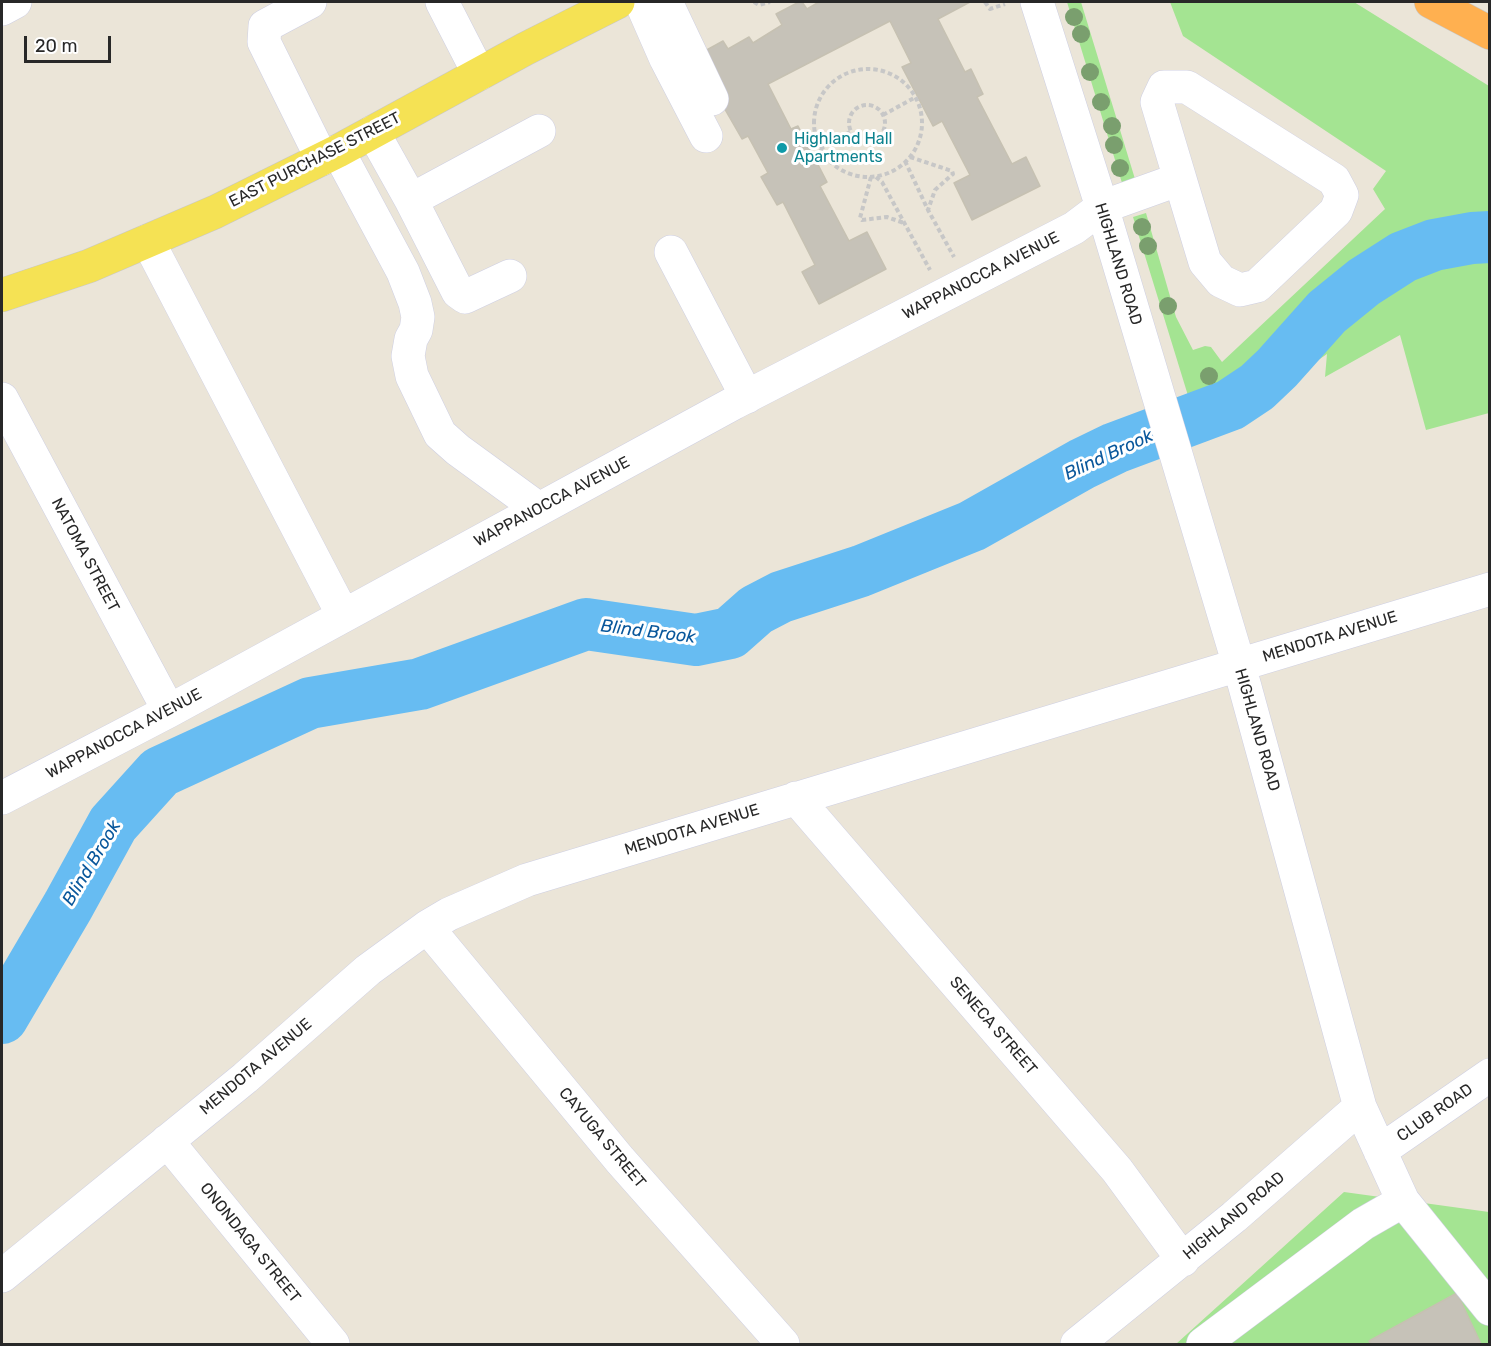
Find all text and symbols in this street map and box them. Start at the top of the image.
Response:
scale bar [27,24,114,62]
text: 20 m [35,35,77,57]
street label: EAST PURCHASE STREET [226,108,404,212]
place label: Highland Hall Apartments [794,129,892,167]
marker: Highland Hall Apartments [775,141,789,155]
street label: HIGHLAND ROAD [1090,201,1146,327]
street label: WAPPANOCCA AVENUE [899,228,1063,324]
water label: Blind Brook [1061,425,1157,485]
street label: WAPPANOCCA AVENUE [471,453,633,551]
street label: NATOMA STREET [47,495,123,615]
street label: MENDOTA AVENUE [1260,607,1400,667]
water label: Blind Brook [599,615,697,649]
street label: HIGHLAND ROAD [1230,666,1284,794]
street label: WAPPANOCCA AVENUE [43,685,205,783]
street label: MENDOTA AVENUE [622,800,762,860]
water label: Blind Brook [58,816,126,910]
street label: SENECA STREET [945,973,1041,1079]
street label: MENDOTA AVENUE [196,1015,316,1119]
street label: CLUB ROAD [1393,1080,1477,1146]
street label: CAYUGA STREET [554,1084,650,1192]
street label: HIGHLAND ROAD [1179,1168,1289,1264]
street label: ONONDAGA STREET [196,1179,304,1307]

